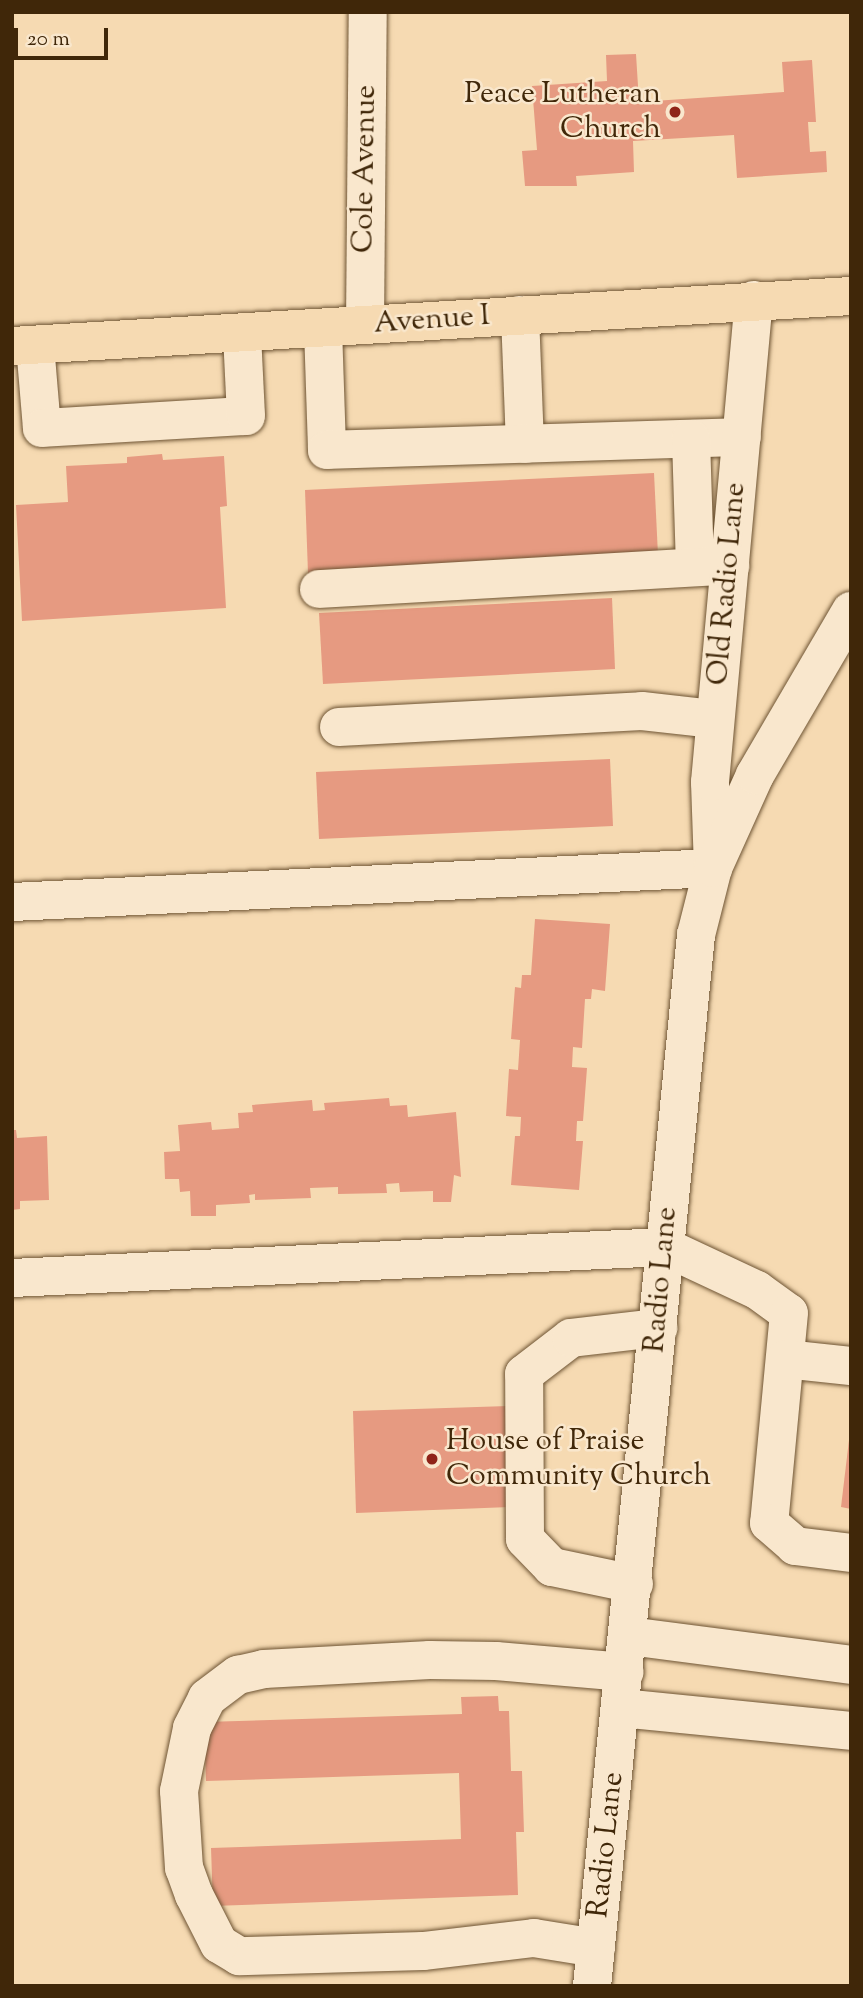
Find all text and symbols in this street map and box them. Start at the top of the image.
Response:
scale bar [18,14,112,58]
text: 20 m [27,25,70,55]
place label: Peace Lutheran Church [464,77,661,148]
street label: Cole Avenue [347,85,385,253]
marker: Peace Lutheran Church [667,104,683,120]
street label: Avenue I [373,299,491,343]
street label: Old Radio Lane [701,481,755,687]
street label: Radio Lane [638,1206,686,1354]
place label: House of Praise Community Church [446,1424,711,1494]
marker: House of Praise Community Church [424,1451,440,1467]
street label: Radio Lane [581,1770,633,1920]

